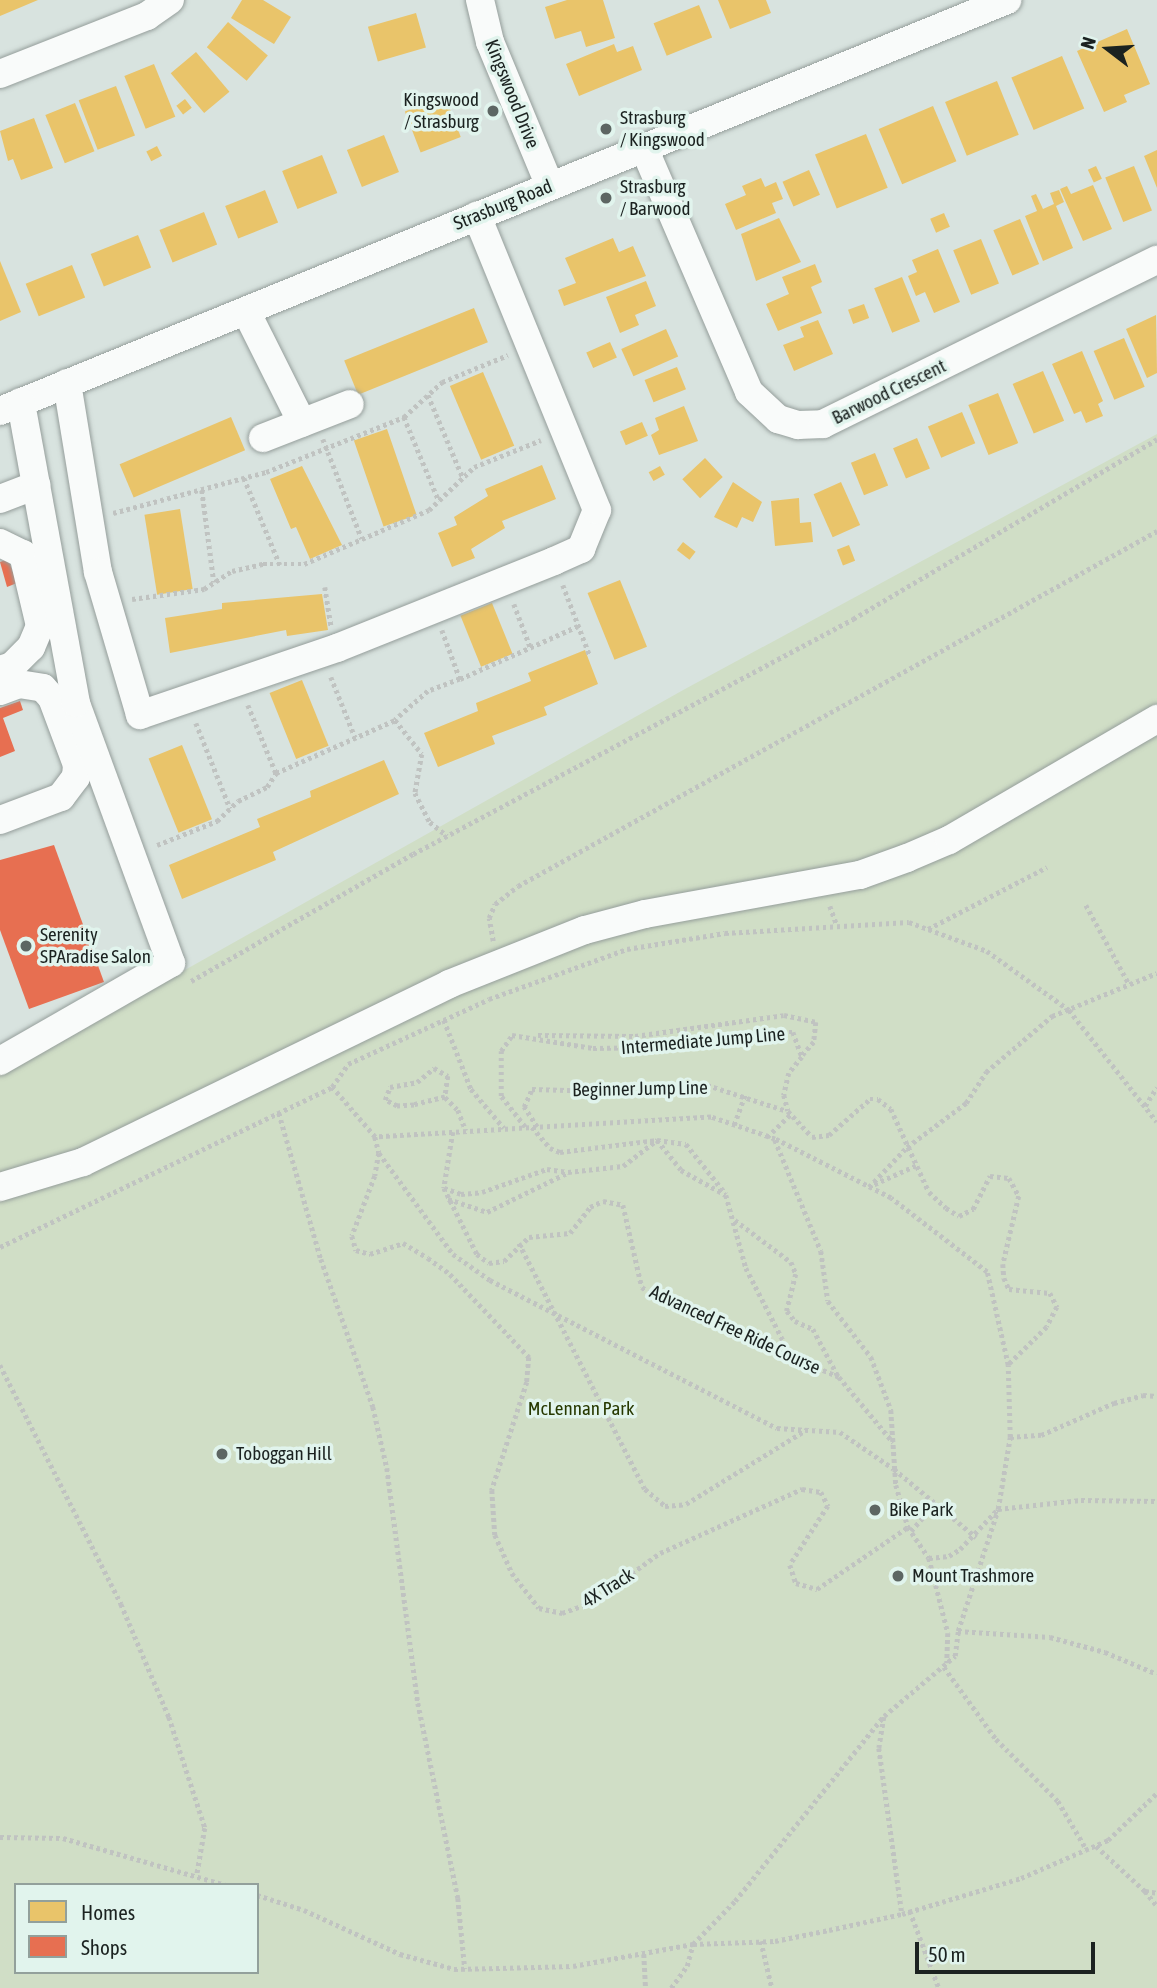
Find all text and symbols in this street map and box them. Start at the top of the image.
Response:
north arrow [1073,14,1143,84]
text: N [1076,34,1100,51]
street label: Kingswood Drive [480,36,544,152]
place label: Kingswood / Strasburg [403,89,479,133]
marker: Kingswood / Strasburg [485,103,501,119]
place label: Strasburg / Kingswood [620,107,705,151]
marker: Strasburg / Kingswood [598,121,614,137]
street label: Strasburg Road [450,175,556,235]
place label: Strasburg / Barwood [620,176,690,220]
marker: Strasburg / Barwood [598,190,614,206]
street label: Barwood Crescent [828,355,950,429]
place label: Serenity SPAradise Salon [40,924,151,968]
marker: Serenity SPAradise Salon [18,938,34,954]
street label: Intermediate Jump Line [620,1022,786,1060]
street label: Beginner Jump Line [572,1076,708,1102]
street label: Advanced Free Ride Course [646,1280,824,1380]
park label: McLennan Park [528,1398,634,1420]
place label: Toboggan Hill [236,1443,332,1465]
marker: Toboggan Hill [214,1446,230,1462]
place label: Bike Park [889,1499,953,1521]
marker: Bike Park [867,1502,883,1518]
street label: 4X Track [578,1563,638,1613]
place label: Mount Trashmore [912,1565,1034,1587]
marker: Mount Trashmore [890,1568,906,1584]
legend [14,1883,259,1974]
text: Homes [81,1900,135,1924]
scale bar [919,1928,1099,1972]
text: Shops [81,1935,127,1959]
text: 50 m [928,1942,966,1966]

